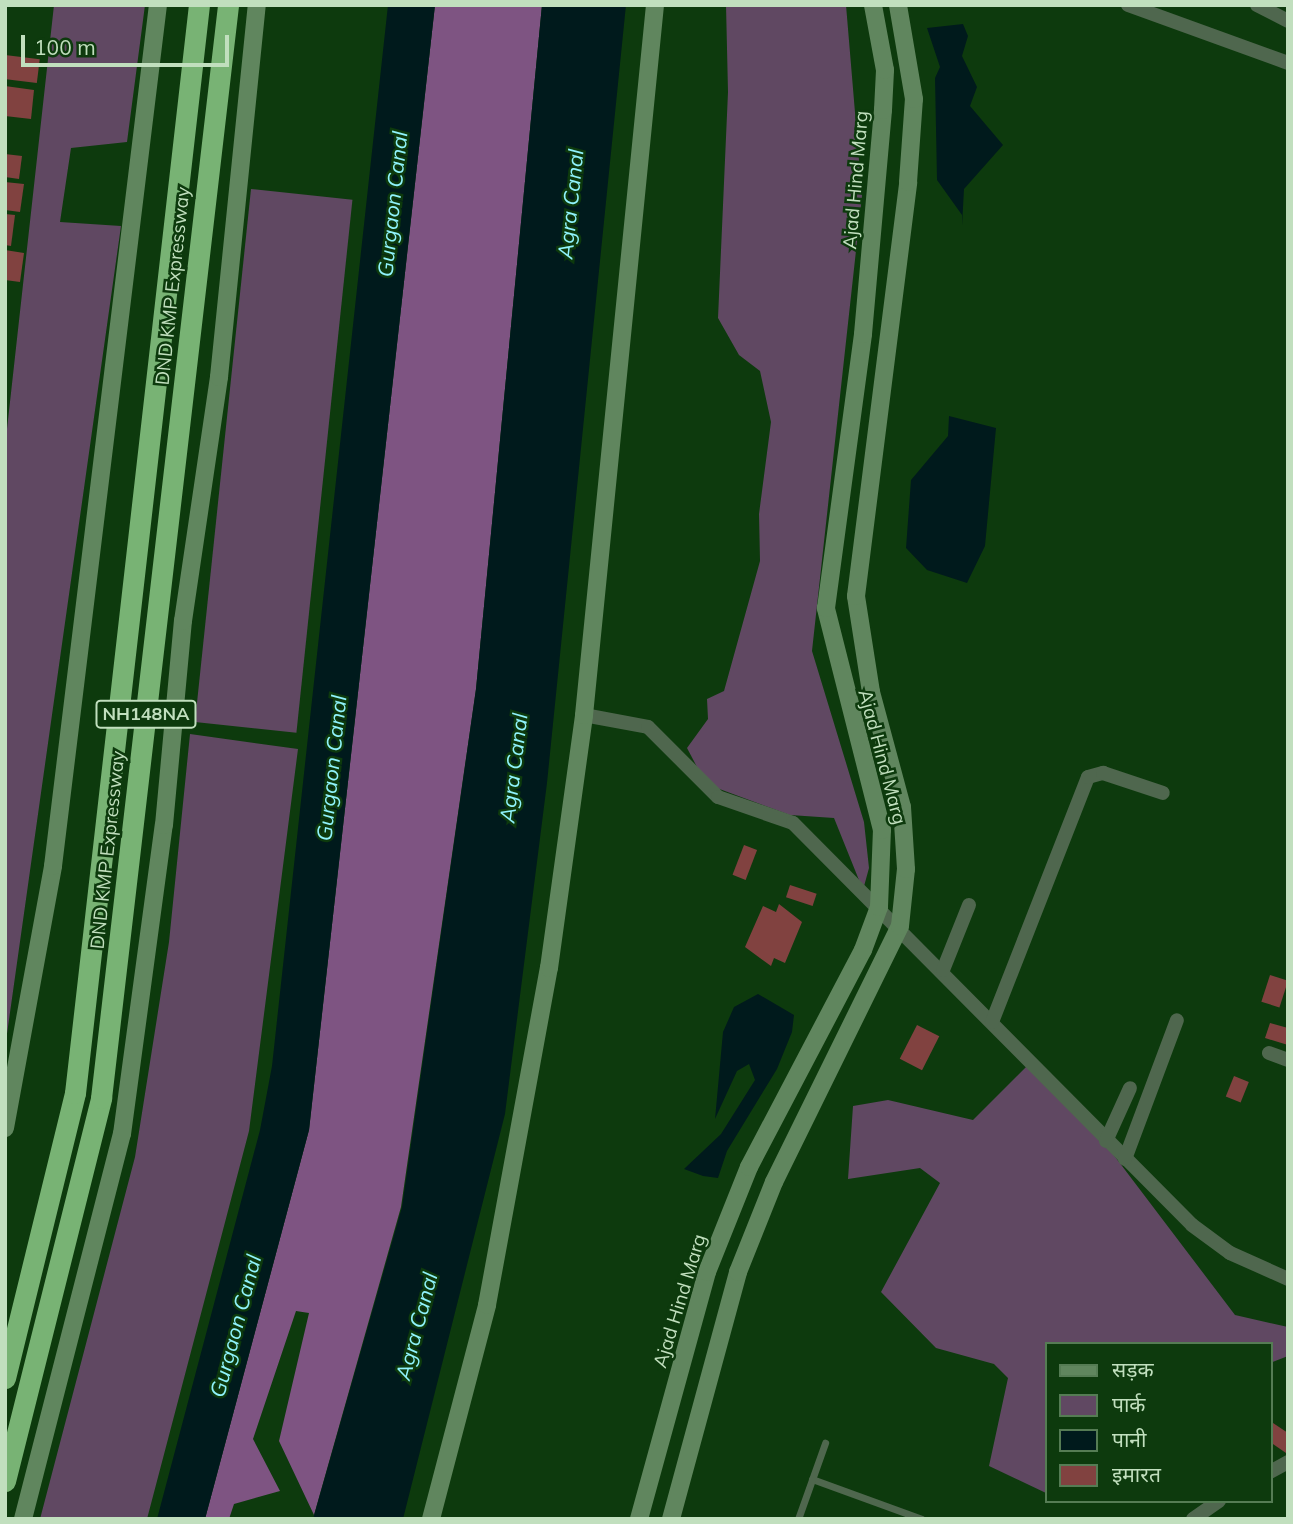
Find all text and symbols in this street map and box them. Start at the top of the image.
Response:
scale bar [24,21,233,65]
text: 100 m [34,34,96,60]
street label: Ajad Hind Marg [839,110,873,250]
water label: Gurgaon Canal [372,130,412,278]
water label: Agra Canal [552,148,588,260]
street label: DND KMP Expressway [151,186,195,386]
street label: Ajad Hind Marg [853,687,911,827]
water label: Gurgaon Canal [311,694,351,842]
road number: NH148NA [95,700,197,728]
water label: Agra Canal [494,712,532,824]
street label: DND KMP Expressway [86,750,130,950]
street label: Ajad Hind Marg [649,1231,711,1371]
water label: Gurgaon Canal [204,1252,266,1400]
water label: Agra Canal [390,1270,442,1382]
legend [1044,1342,1272,1503]
text: सड़क [1112,1356,1154,1382]
text: पार्क [1112,1391,1146,1417]
text: पानी [1112,1426,1146,1452]
text: इमारत [1112,1461,1161,1487]

